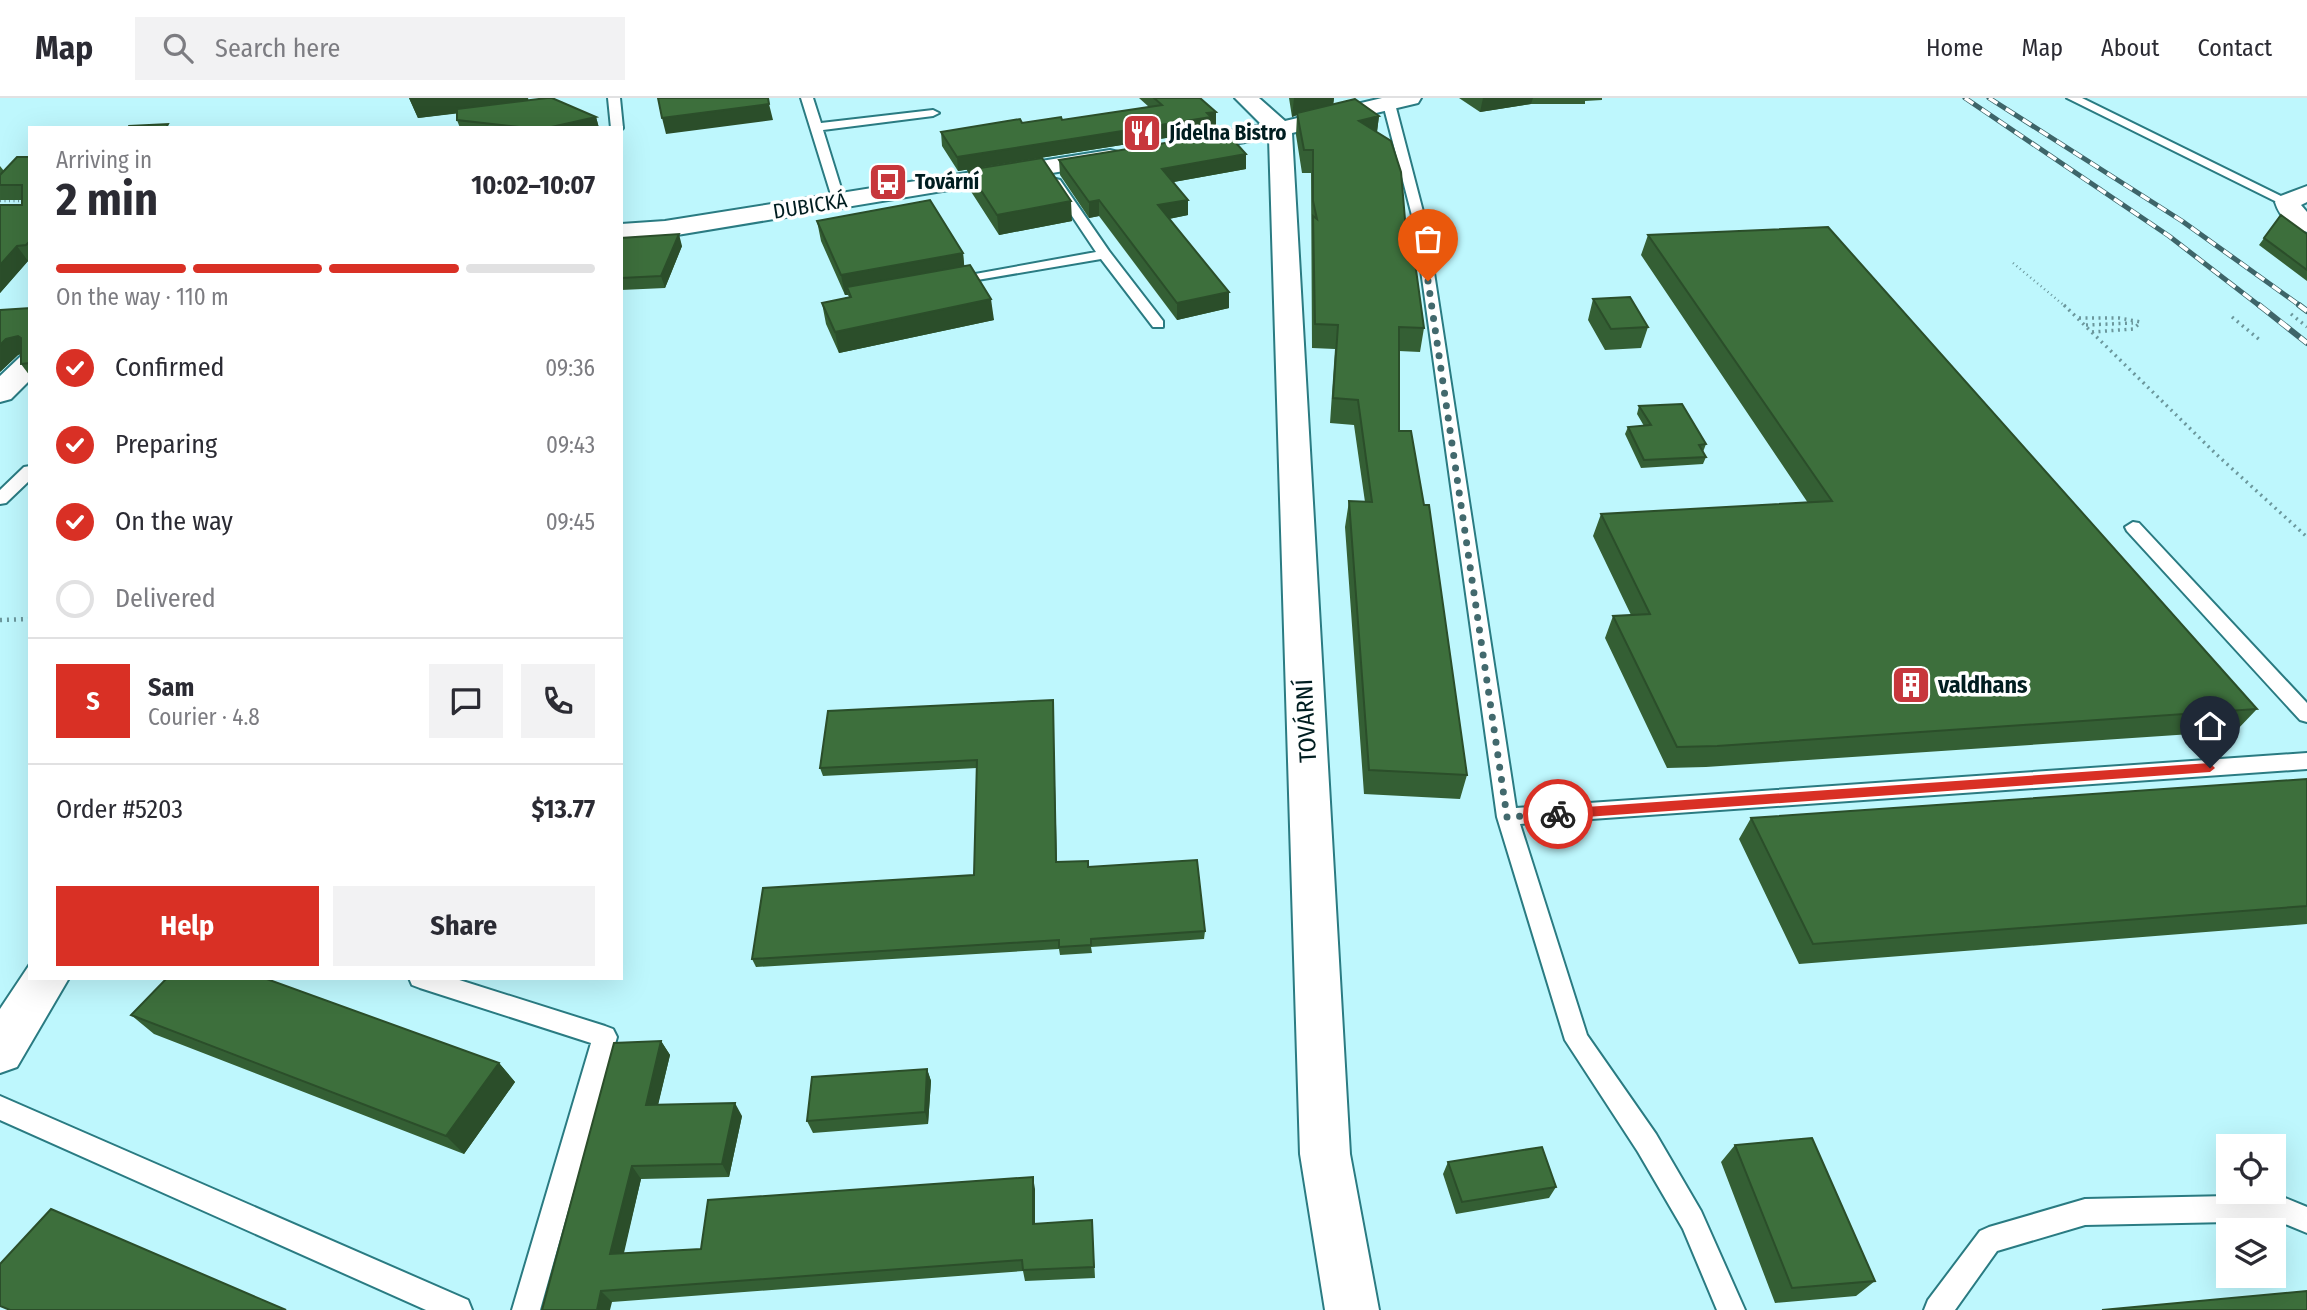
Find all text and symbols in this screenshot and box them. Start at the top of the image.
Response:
search box [135,17,625,80]
text: Map [35,28,93,68]
icon: search [159,29,197,67]
text: Search here [215,33,340,64]
text: Home [1926,34,1983,62]
text: Map [2021,34,2063,62]
text: About [2101,34,2159,62]
text: Contact [2197,34,2272,62]
restaurant icon: Jídelna Bistro [1121,112,1163,154]
place label: Jídelna Bistro [1168,120,1287,146]
text: Arriving in [56,146,152,174]
bus stop icon: Tovární [867,161,909,203]
place label: Tovární [915,169,980,195]
text: 10:02–10:07 [471,170,595,201]
text: 2 min [56,172,158,227]
street label: DUBICKÁ [771,187,849,225]
pin [1398,209,1458,281]
icon: bag [1409,220,1447,258]
text: On the way · 110 m [56,283,229,311]
icon: check [56,349,94,387]
text: Confirmed [115,352,225,383]
text: 09:36 [545,354,595,382]
icon: check [56,426,94,464]
text: Preparing [115,429,217,460]
text: 09:43 [546,431,595,459]
icon: check [56,503,94,541]
text: On the way [115,506,233,537]
text: 09:45 [546,508,595,536]
text: Delivered [115,583,216,614]
button: chat [429,664,503,738]
button: phone [521,664,595,738]
building icon: valdhans [1890,664,1932,706]
place label: valdhans [1937,671,2028,699]
text: Sam [148,672,194,703]
street label: TOVÁRNÍ [1289,678,1322,764]
text: S [86,686,100,717]
pin [2180,696,2240,768]
text: Courier · 4.8 [148,703,260,731]
icon: home [2191,707,2229,745]
courier [1523,779,1593,849]
text: Order #5203 [56,794,183,825]
text: $13.77 [531,794,595,825]
icon: bike [1539,795,1577,833]
button: Help [56,886,319,966]
button: Share [333,886,595,966]
map controls [2216,1134,2286,1288]
button: locate [2216,1134,2286,1204]
button: layers [2216,1218,2286,1288]

